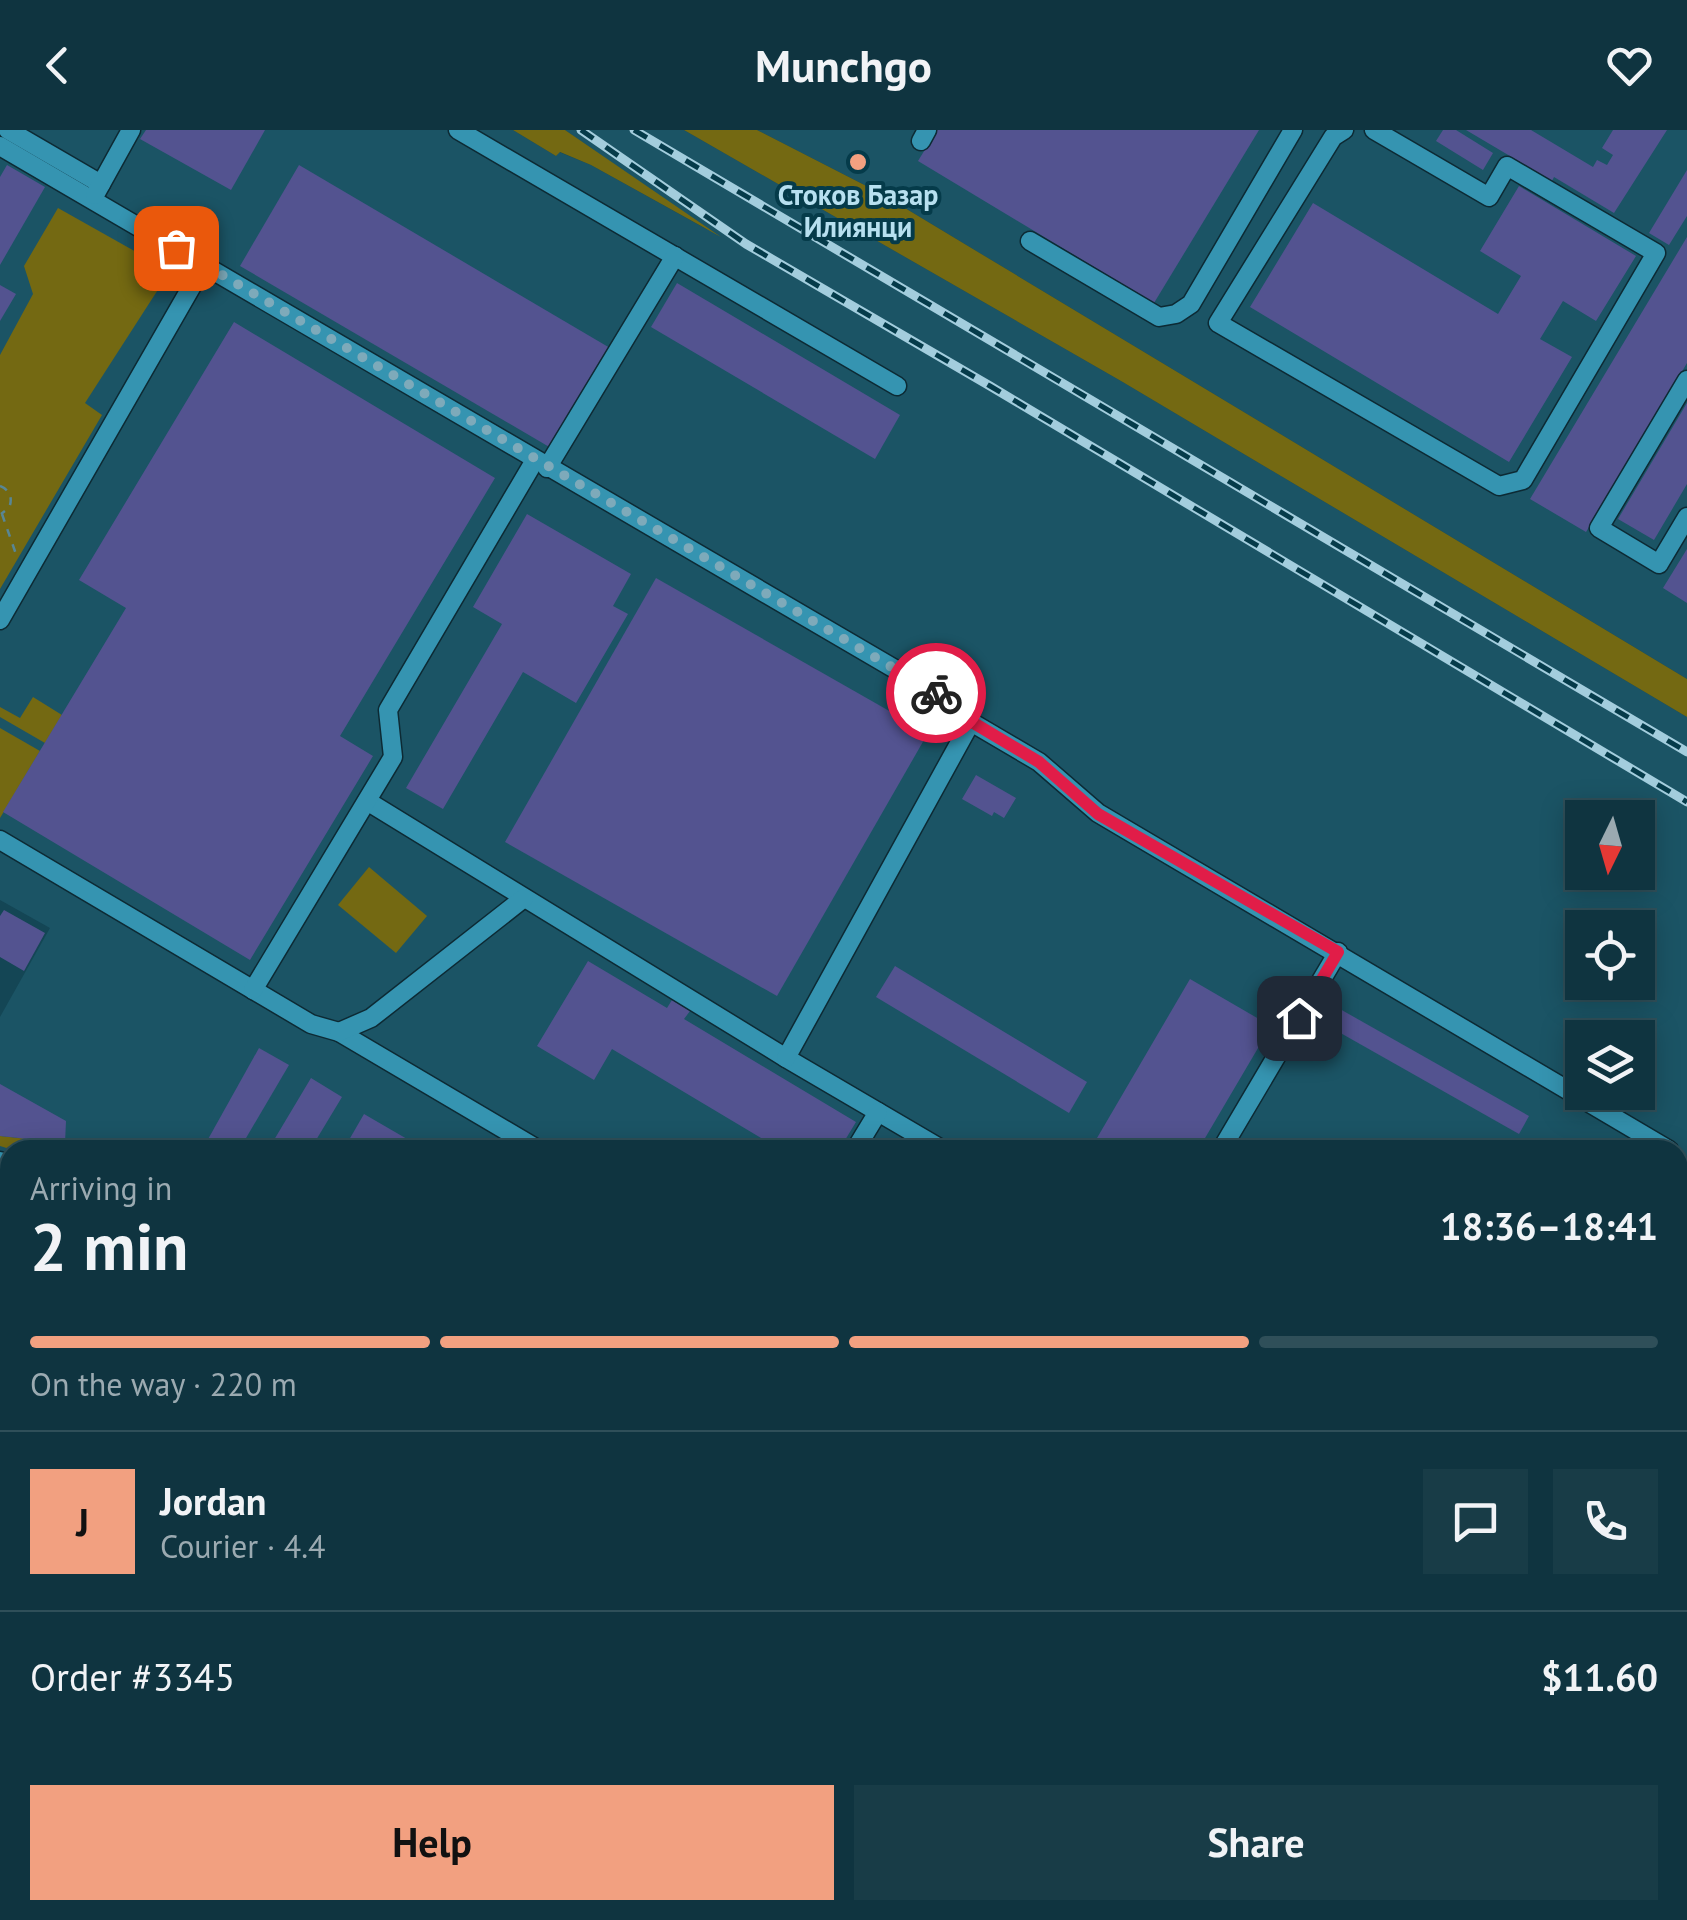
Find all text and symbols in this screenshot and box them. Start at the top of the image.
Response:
text: Munchgo [755,36,932,94]
icon: back [30,38,85,93]
icon: heart [1602,38,1657,93]
marker: Стоков Базар Илиянци [847,151,869,173]
place label: Стоков Базар Илиянци [778,176,938,245]
pin [134,206,219,291]
icon: bag [149,221,204,276]
courier [886,643,986,743]
icon: bike [909,666,964,721]
north arrow [1565,800,1655,890]
map controls [1565,800,1655,1110]
button: locate [1565,910,1655,1000]
pin [1257,976,1342,1061]
icon: home [1272,991,1327,1046]
button: layers [1565,1020,1655,1110]
text: Arriving in [30,1167,172,1209]
text: 18:36–18:41 [1440,1201,1658,1250]
text: 2 min [30,1204,189,1288]
text: On the way · 220 m [30,1363,297,1405]
button: chat [1423,1469,1528,1574]
button: phone [1553,1469,1658,1574]
text: Jordan [160,1476,266,1525]
text: J [76,1497,89,1546]
text: Courier · 4.4 [160,1525,326,1567]
text: Order #3345 [30,1652,235,1701]
text: $11.60 [1541,1652,1658,1701]
button: Help [30,1785,834,1900]
button: Share [854,1785,1658,1900]

